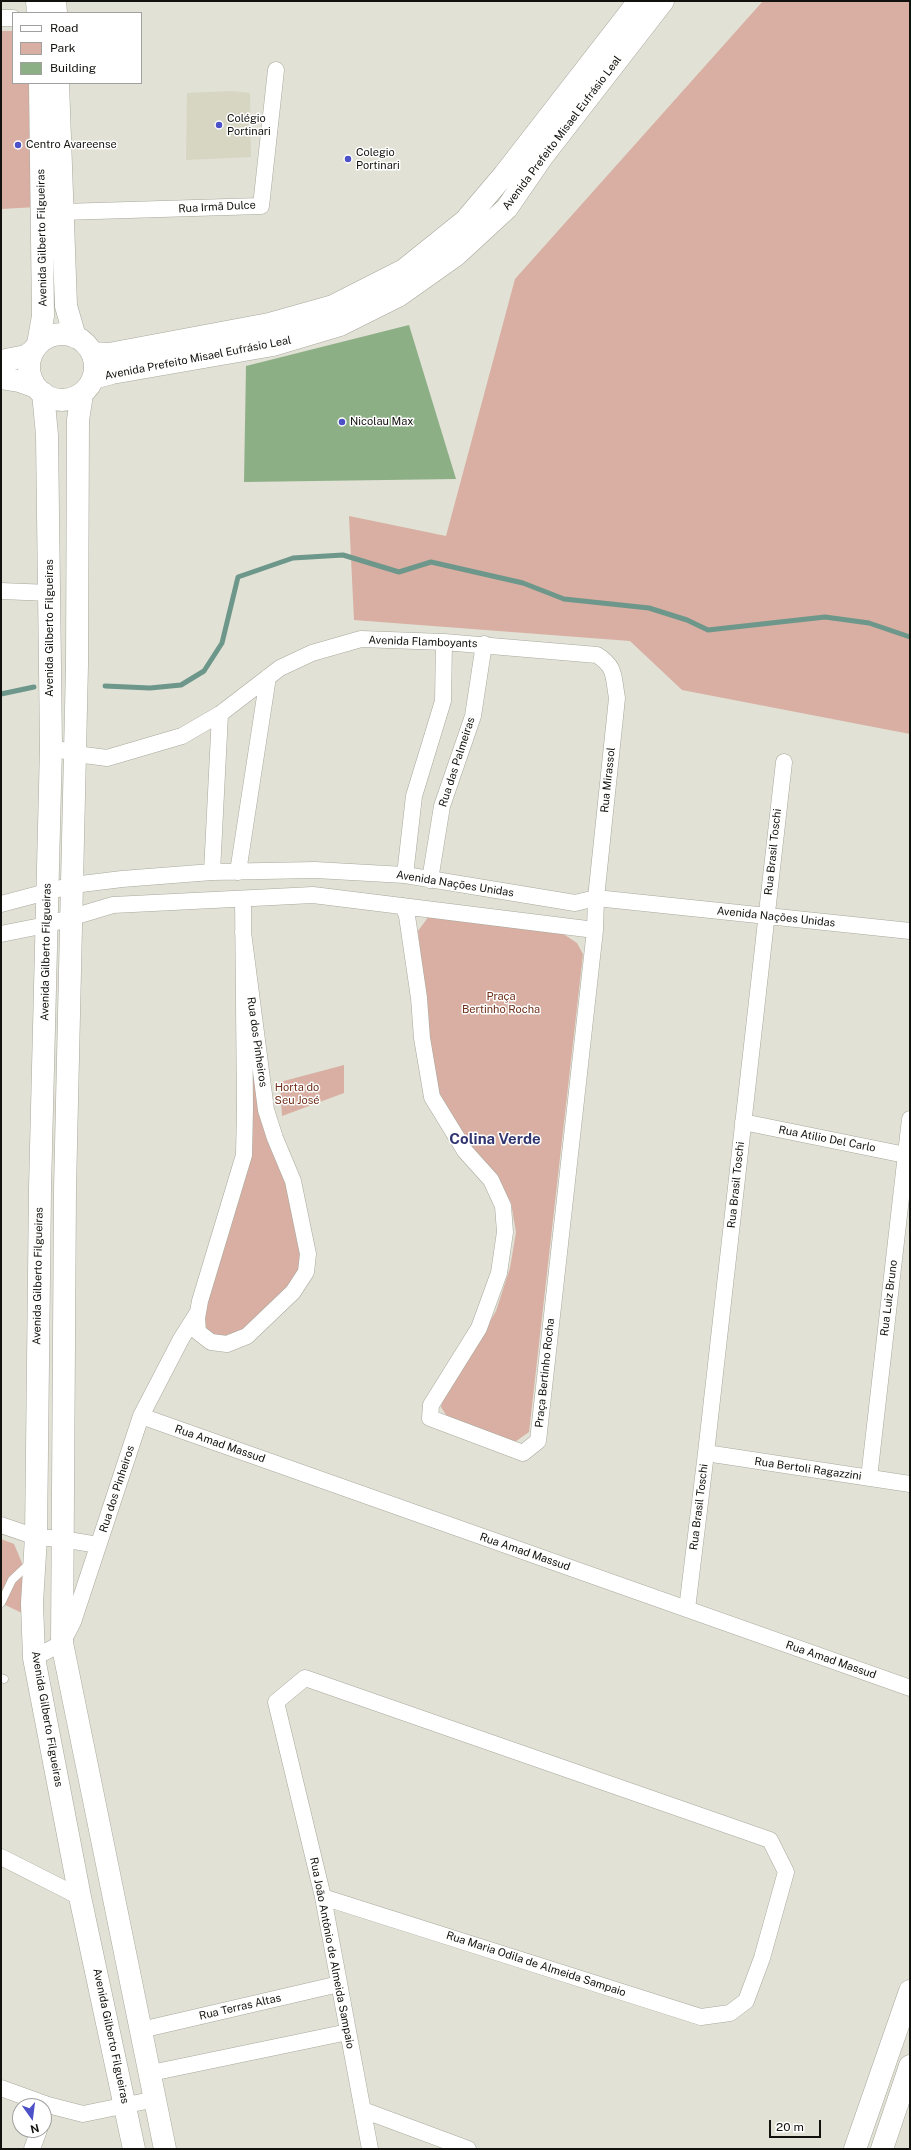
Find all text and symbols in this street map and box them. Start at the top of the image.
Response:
legend [12,12,142,84]
text: Road [50,21,78,35]
text: Park [50,41,76,55]
street label: Avenida Prefeito Misael Eufrásio Leal [500,53,624,213]
text: Building [50,61,96,75]
place label: Colégio Portinari [227,112,271,138]
marker: Colégio Portinari [214,120,224,130]
place label: Centro Avareense [26,138,117,152]
marker: Centro Avareense [13,140,23,150]
place label: Colegio Portinari [356,146,400,172]
marker: Colegio Portinari [343,154,353,164]
street label: Avenida Gilberto Filgueiras [34,169,50,307]
street label: Rua Irmã Dulce [178,198,256,216]
street label: Avenida Prefeito Misael Eufrásio Leal [104,333,292,383]
place label: Nicolau Max [350,415,413,429]
marker: Nicolau Max [337,417,347,427]
street label: Avenida Gilberto Filgueiras [43,559,57,697]
street label: Avenida Flamboyants [368,634,478,650]
street label: Rua das Palmeiras [436,715,478,809]
street label: Rua Mirassol [598,747,618,813]
street label: Rua Brasil Toschi [762,808,784,896]
street label: Avenida Nações Unidas [395,868,515,900]
street label: Avenida Gilberto Filgueiras [38,883,54,1021]
street label: Avenida Nações Unidas [716,904,836,930]
park label: Praça Bertinho Rocha [462,990,540,1016]
street label: Rua dos Pinheiros [244,996,270,1088]
park label: Horta do Seu José [275,1081,319,1107]
street label: Rua Atilio Del Carlo [777,1123,877,1155]
district label: Colina Verde [449,1130,541,1148]
street label: Rua Brasil Toschi [725,1141,747,1229]
street label: Avenida Gilberto Filgueiras [30,1207,46,1345]
street label: Rua Luiz Bruno [878,1259,900,1337]
street label: Praça Bertinho Rocha [533,1318,557,1428]
street label: Rua Amad Massud [173,1422,267,1466]
street label: Rua dos Pinheiros [97,1444,137,1534]
street label: Rua Bertoli Ragazzini [754,1455,862,1483]
street label: Rua Brasil Toschi [687,1463,711,1551]
street label: Rua Amad Massud [478,1530,572,1574]
street label: Rua Amad Massud [784,1638,878,1682]
street label: Avenida Gilberto Filgueiras [29,1650,65,1788]
street label: Rua João Antônio de Almeida Sampaio [307,1856,357,2050]
street label: Rua Maria Odila de Almeida Sampaio [444,1929,628,1999]
street label: Avenida Gilberto Filgueiras [90,1967,132,2105]
street label: Rua Terras Altas [198,1991,282,2023]
north arrow [12,2098,52,2138]
scale bar [771,2112,823,2138]
text: 20 m [776,2120,804,2134]
text: N [29,2122,40,2136]

